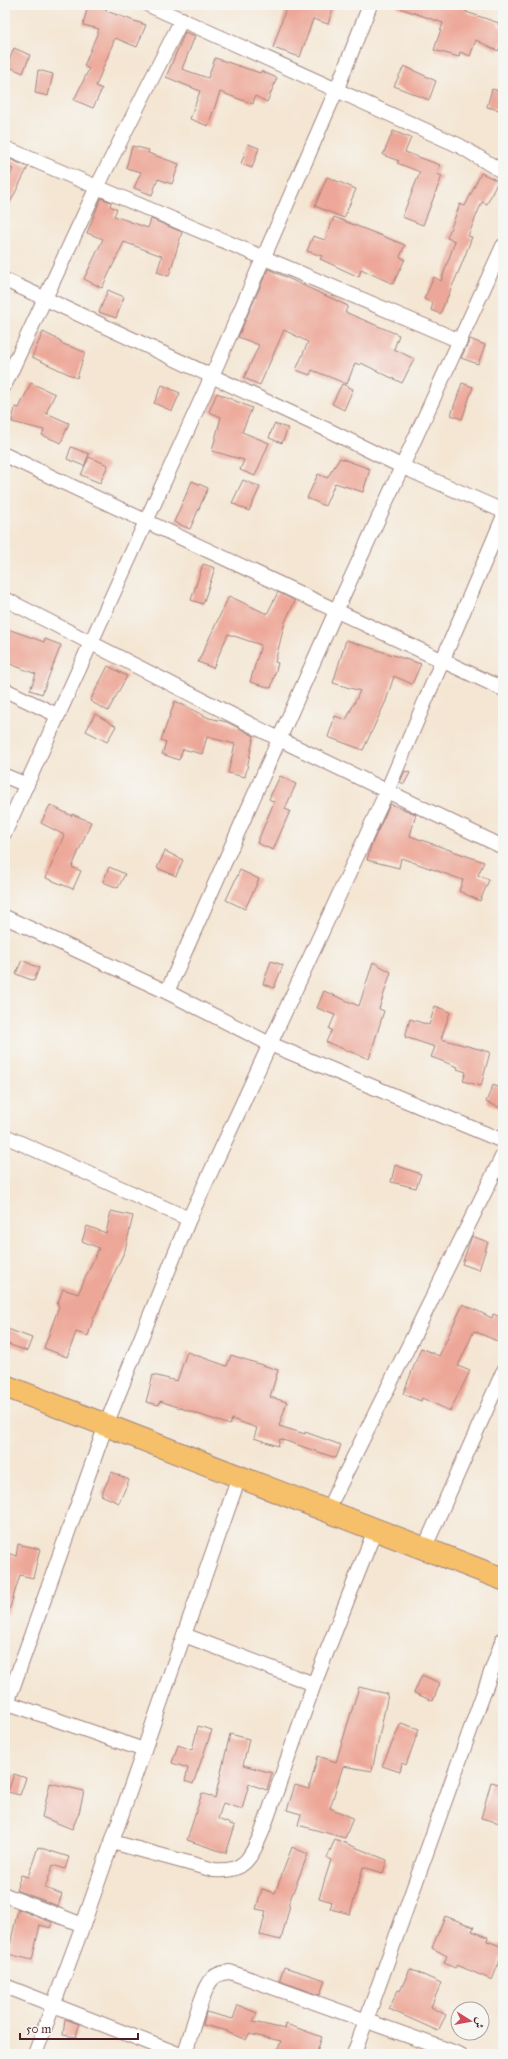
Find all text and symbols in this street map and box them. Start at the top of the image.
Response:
north arrow [450,2001,490,2041]
scale bar [20,2015,138,2041]
text: ش [472,2016,487,2029]
text: 50 m [26,2022,51,2036]

